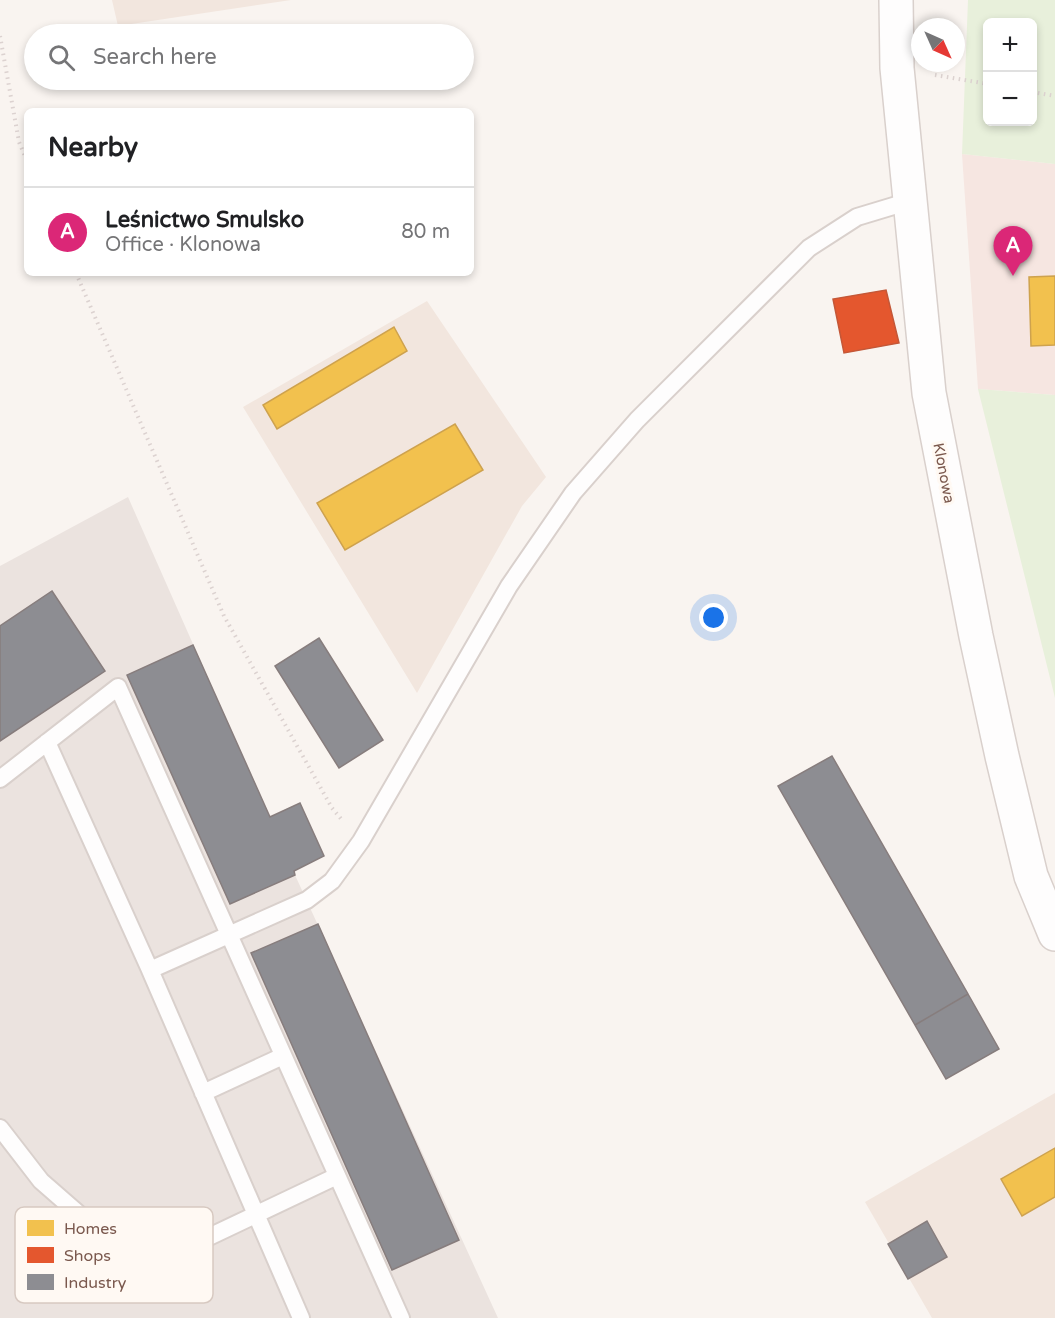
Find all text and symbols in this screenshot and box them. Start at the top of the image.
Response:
north arrow [911,18,965,72]
map controls [983,18,1037,126]
button: + [983,18,1037,72]
search box [24,24,474,90]
icon: search [45,41,78,74]
text: Search here [93,44,217,70]
button: − [983,72,1037,126]
text: Nearby [48,132,138,163]
text: Leśnictwo Smulsko [105,207,304,233]
text: A [60,220,75,244]
text: 80 m [401,220,450,244]
pin: A [994,226,1032,276]
text: Office · Klonowa [105,233,261,257]
street label: Klonowa [929,441,959,505]
your location [699,603,728,632]
legend [15,1207,213,1303]
text: Homes [64,1219,117,1239]
text: Shops [64,1246,111,1266]
text: Industry [64,1273,127,1293]

